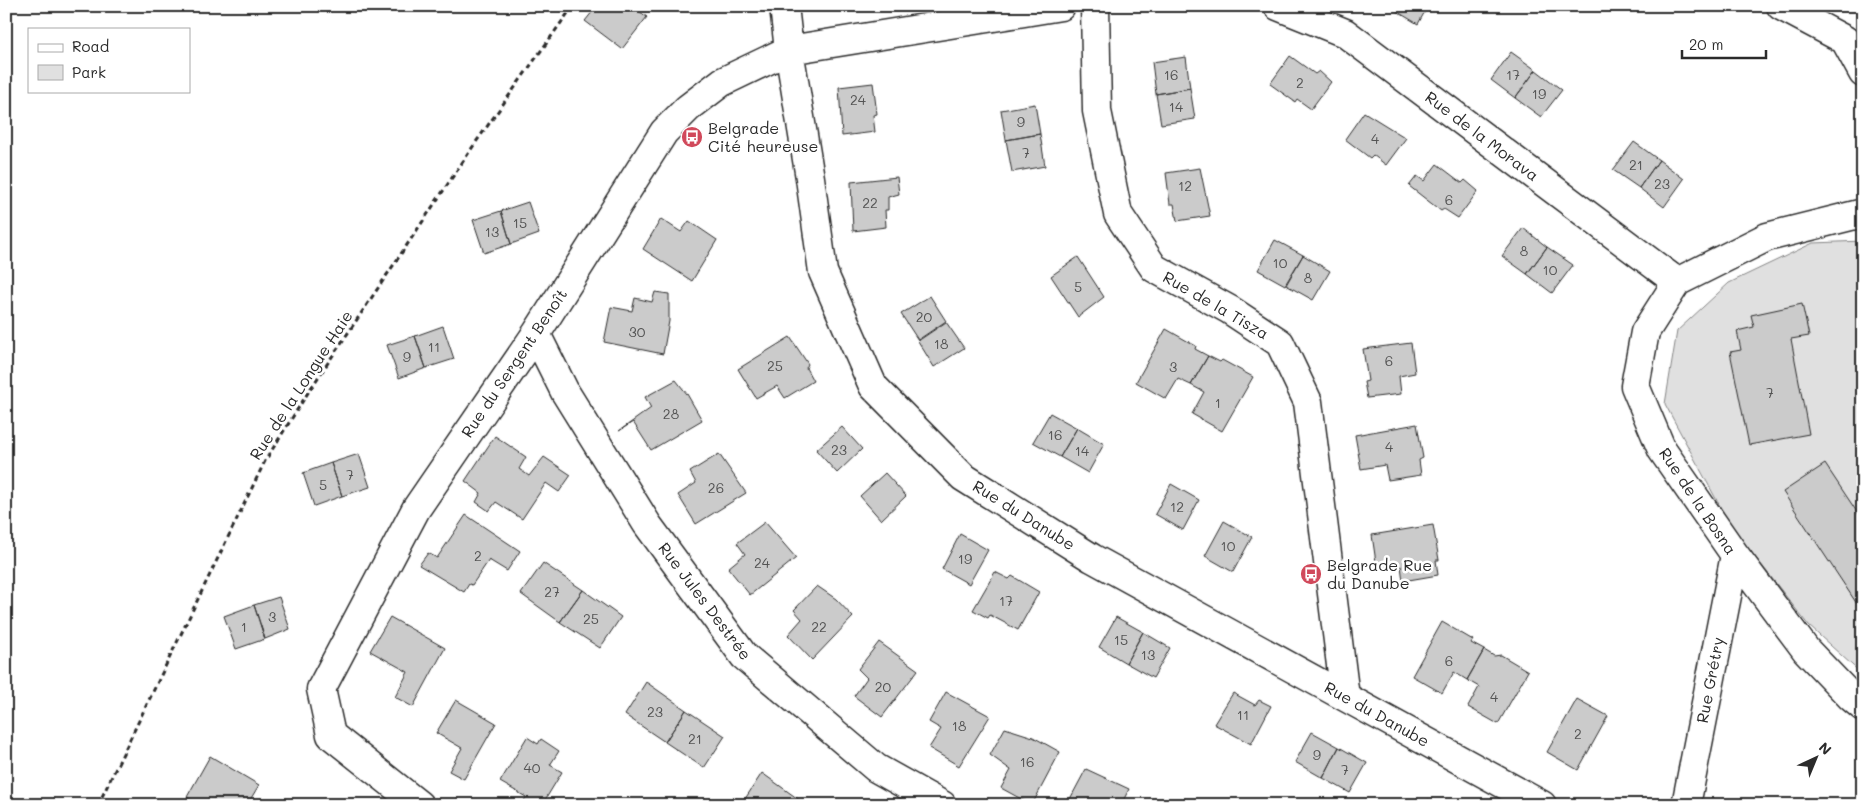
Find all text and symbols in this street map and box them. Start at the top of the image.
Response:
legend [28,28,190,92]
scale bar [1682,28,1765,60]
text: 20 m [1689,34,1723,54]
text: Road [72,36,109,56]
text: Park [72,62,106,82]
house number: 16 [1164,65,1178,84]
house number: 17 [1506,65,1520,84]
house number: 2 [1296,73,1304,92]
house number: 19 [1532,84,1546,103]
street label: Rue de la Morava [1421,86,1543,185]
house number: 24 [850,90,867,109]
house number: 14 [1169,97,1184,116]
house number: 9 [1017,112,1025,131]
place label: Belgrade Cité heureuse [708,117,818,156]
bus stop icon: Belgrade Cité heureuse [680,125,704,149]
house number: 4 [1371,129,1380,148]
house number: 7 [1022,143,1030,162]
house number: 21 [1629,155,1643,174]
house number: 23 [1654,174,1670,193]
house number: 12 [1178,176,1192,195]
house number: 6 [1445,190,1453,209]
house number: 22 [862,193,878,212]
house number: 15 [513,213,527,232]
house number: 13 [485,222,499,241]
house number: 8 [1520,241,1528,260]
house number: 10 [1273,253,1288,272]
house number: 10 [1543,260,1558,279]
street label: Rue de la Tisza [1160,266,1273,343]
house number: 8 [1304,268,1312,287]
house number: 5 [1074,277,1082,296]
street label: Rue du Sergent Benoît [456,284,571,441]
street label: Rue de la Longue Haie [244,306,357,464]
house number: 20 [916,307,933,326]
house number: 30 [629,322,646,341]
house number: 18 [934,334,948,353]
house number: 11 [428,337,440,356]
house number: 9 [403,347,411,366]
house number: 6 [1385,351,1393,370]
house number: 25 [767,356,783,375]
house number: 3 [1169,357,1177,376]
house number: 7 [1766,383,1774,402]
house number: 1 [1215,393,1221,412]
house number: 28 [663,404,679,423]
house number: 16 [1048,425,1062,444]
house number: 4 [1385,437,1394,456]
house number: 23 [831,440,847,459]
house number: 14 [1075,441,1090,460]
street label: Rue de la Bosna [1655,443,1742,558]
house number: 7 [346,465,354,484]
house number: 5 [319,475,327,494]
street label: Rue du Danube [969,475,1079,554]
house number: 26 [708,478,724,497]
house number: 12 [1170,497,1184,516]
house number: 10 [1221,536,1236,555]
street label: Rue Jules Destrée [654,538,756,664]
house number: 2 [474,546,482,565]
house number: 19 [958,549,972,568]
house number: 24 [754,553,771,572]
place label: Belgrade Rue du Danube [1327,554,1432,593]
bus stop icon: Belgrade Rue du Danube [1299,562,1323,586]
house number: 27 [544,582,560,601]
house number: 17 [999,591,1013,610]
house number: 3 [268,607,276,626]
house number: 25 [583,609,599,628]
house number: 1 [241,617,247,636]
house number: 22 [811,617,827,636]
house number: 15 [1114,630,1128,649]
street label: Rue Grétry [1691,635,1728,725]
house number: 13 [1141,645,1155,664]
house number: 6 [1445,651,1453,670]
street label: Rue du Danube [1321,676,1433,751]
house number: 20 [875,677,892,696]
house number: 4 [1490,687,1499,706]
house number: 23 [647,702,663,721]
house number: 11 [1237,705,1249,724]
house number: 18 [952,716,966,735]
house number: 2 [1574,724,1582,743]
house number: 21 [688,729,702,748]
north arrow [1792,734,1842,784]
text: N [1815,738,1836,759]
house number: 9 [1313,745,1321,764]
house number: 16 [1020,752,1034,771]
house number: 40 [524,758,541,777]
house number: 7 [1341,760,1349,779]

